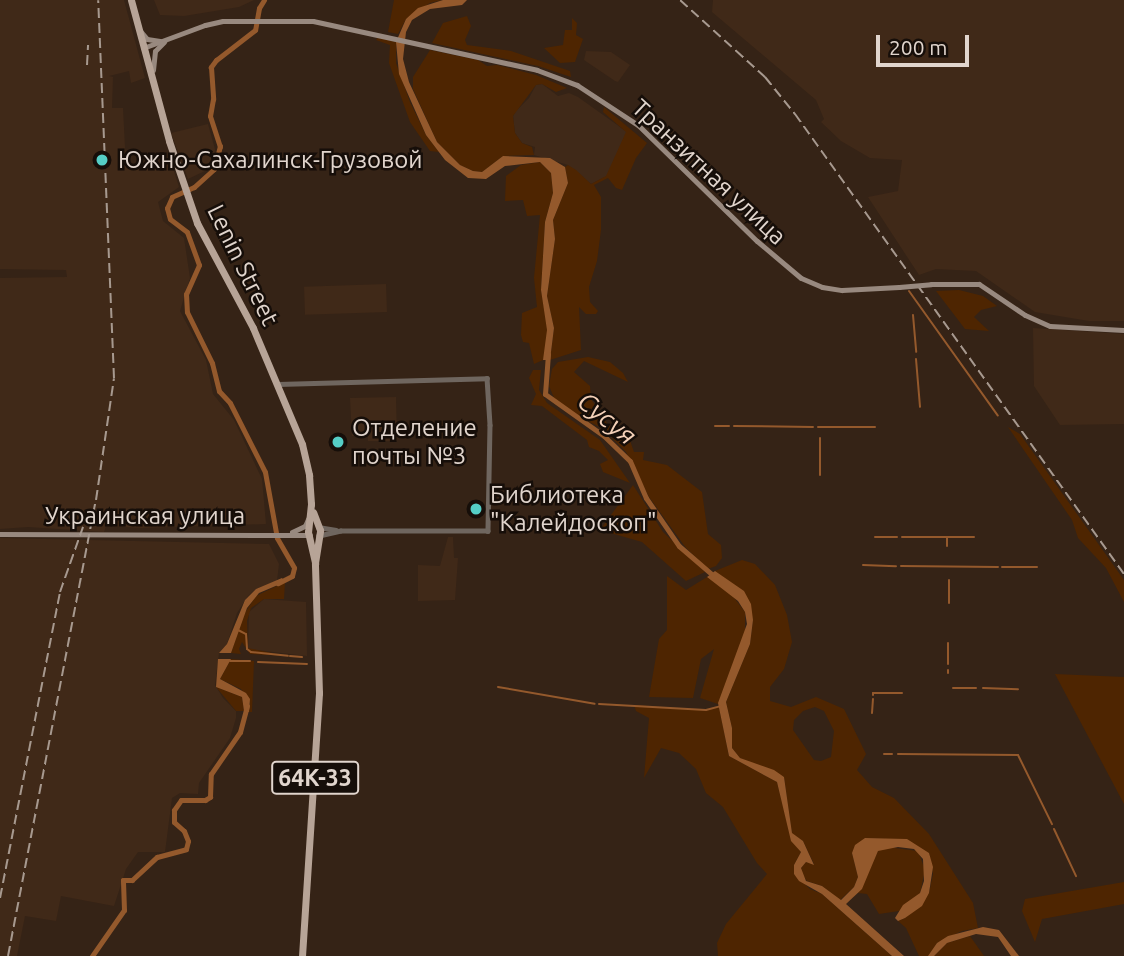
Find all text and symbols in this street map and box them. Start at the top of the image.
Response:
scale bar [879,21,972,65]
text: 200 m [889,35,947,59]
street label: Транзитная улица [626,93,792,251]
place label: Южно-Сахалинск-Грузовой [118,146,423,174]
marker: Южно-Сахалинск-Грузовой [92,150,112,170]
street label: Lenin Street [201,200,285,330]
water label: Сусуя [571,385,643,451]
place label: Отделение почты №3 [352,414,477,470]
marker: Отделение почты №3 [330,434,346,450]
place label: Библиотека "Калейдоскоп" [490,481,657,537]
marker: Библиотека "Калейдоскоп" [468,501,484,517]
street label: Украинская улица [45,502,245,530]
road number: 64К-33 [270,758,360,798]

